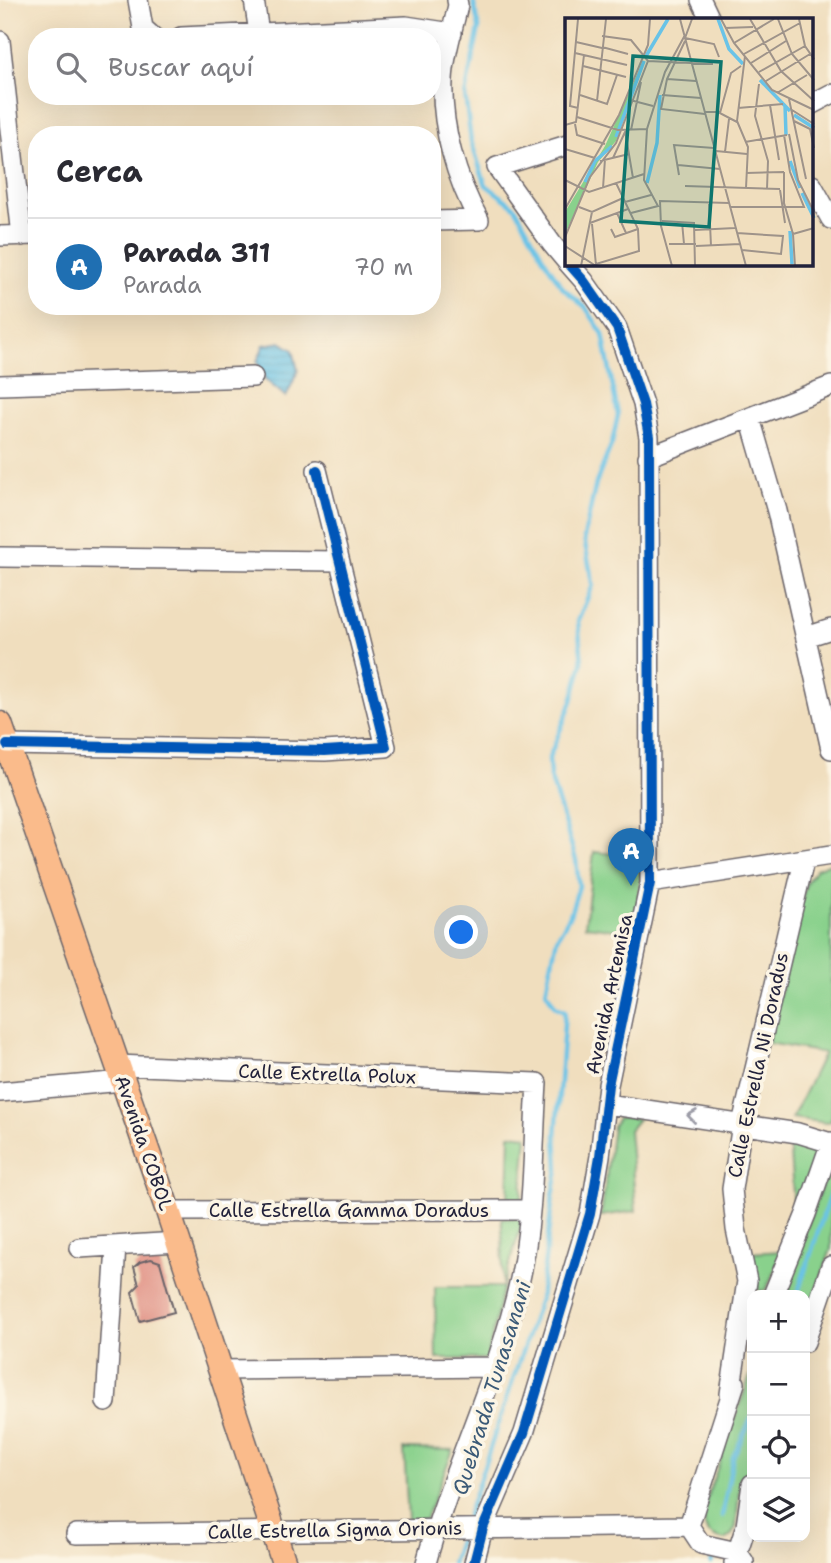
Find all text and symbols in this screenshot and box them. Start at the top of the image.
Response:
inset map [565,18,814,266]
search box [28,28,441,105]
icon: search [52,48,90,86]
text: Buscar aquí [108,49,254,84]
text: Cerca [56,151,143,192]
text: Parada 311 [123,235,271,270]
text: A [70,252,88,282]
text: 70 m [354,252,413,282]
text: Parada [123,270,202,300]
pin: A [608,828,654,886]
street label: Avenida Artemisa [580,911,638,1076]
your location [444,915,478,949]
street label: Calle Estrella Ni Doradus [722,950,794,1180]
street label: Calle Extrella Polux [238,1058,416,1090]
street label: Avenida COBOL [109,1072,179,1214]
one-way arrow [686,1109,698,1124]
street label: Calle Estrella Gamma Doradus [209,1198,489,1223]
water label: Quebrada Tunasanani [446,1276,538,1499]
map controls [747,1290,810,1542]
button: + [747,1290,810,1353]
button: − [747,1353,810,1416]
button: locate [747,1416,810,1479]
button: layers [747,1479,810,1542]
street label: Calle Estrella Sigma Orionis [208,1515,462,1545]

